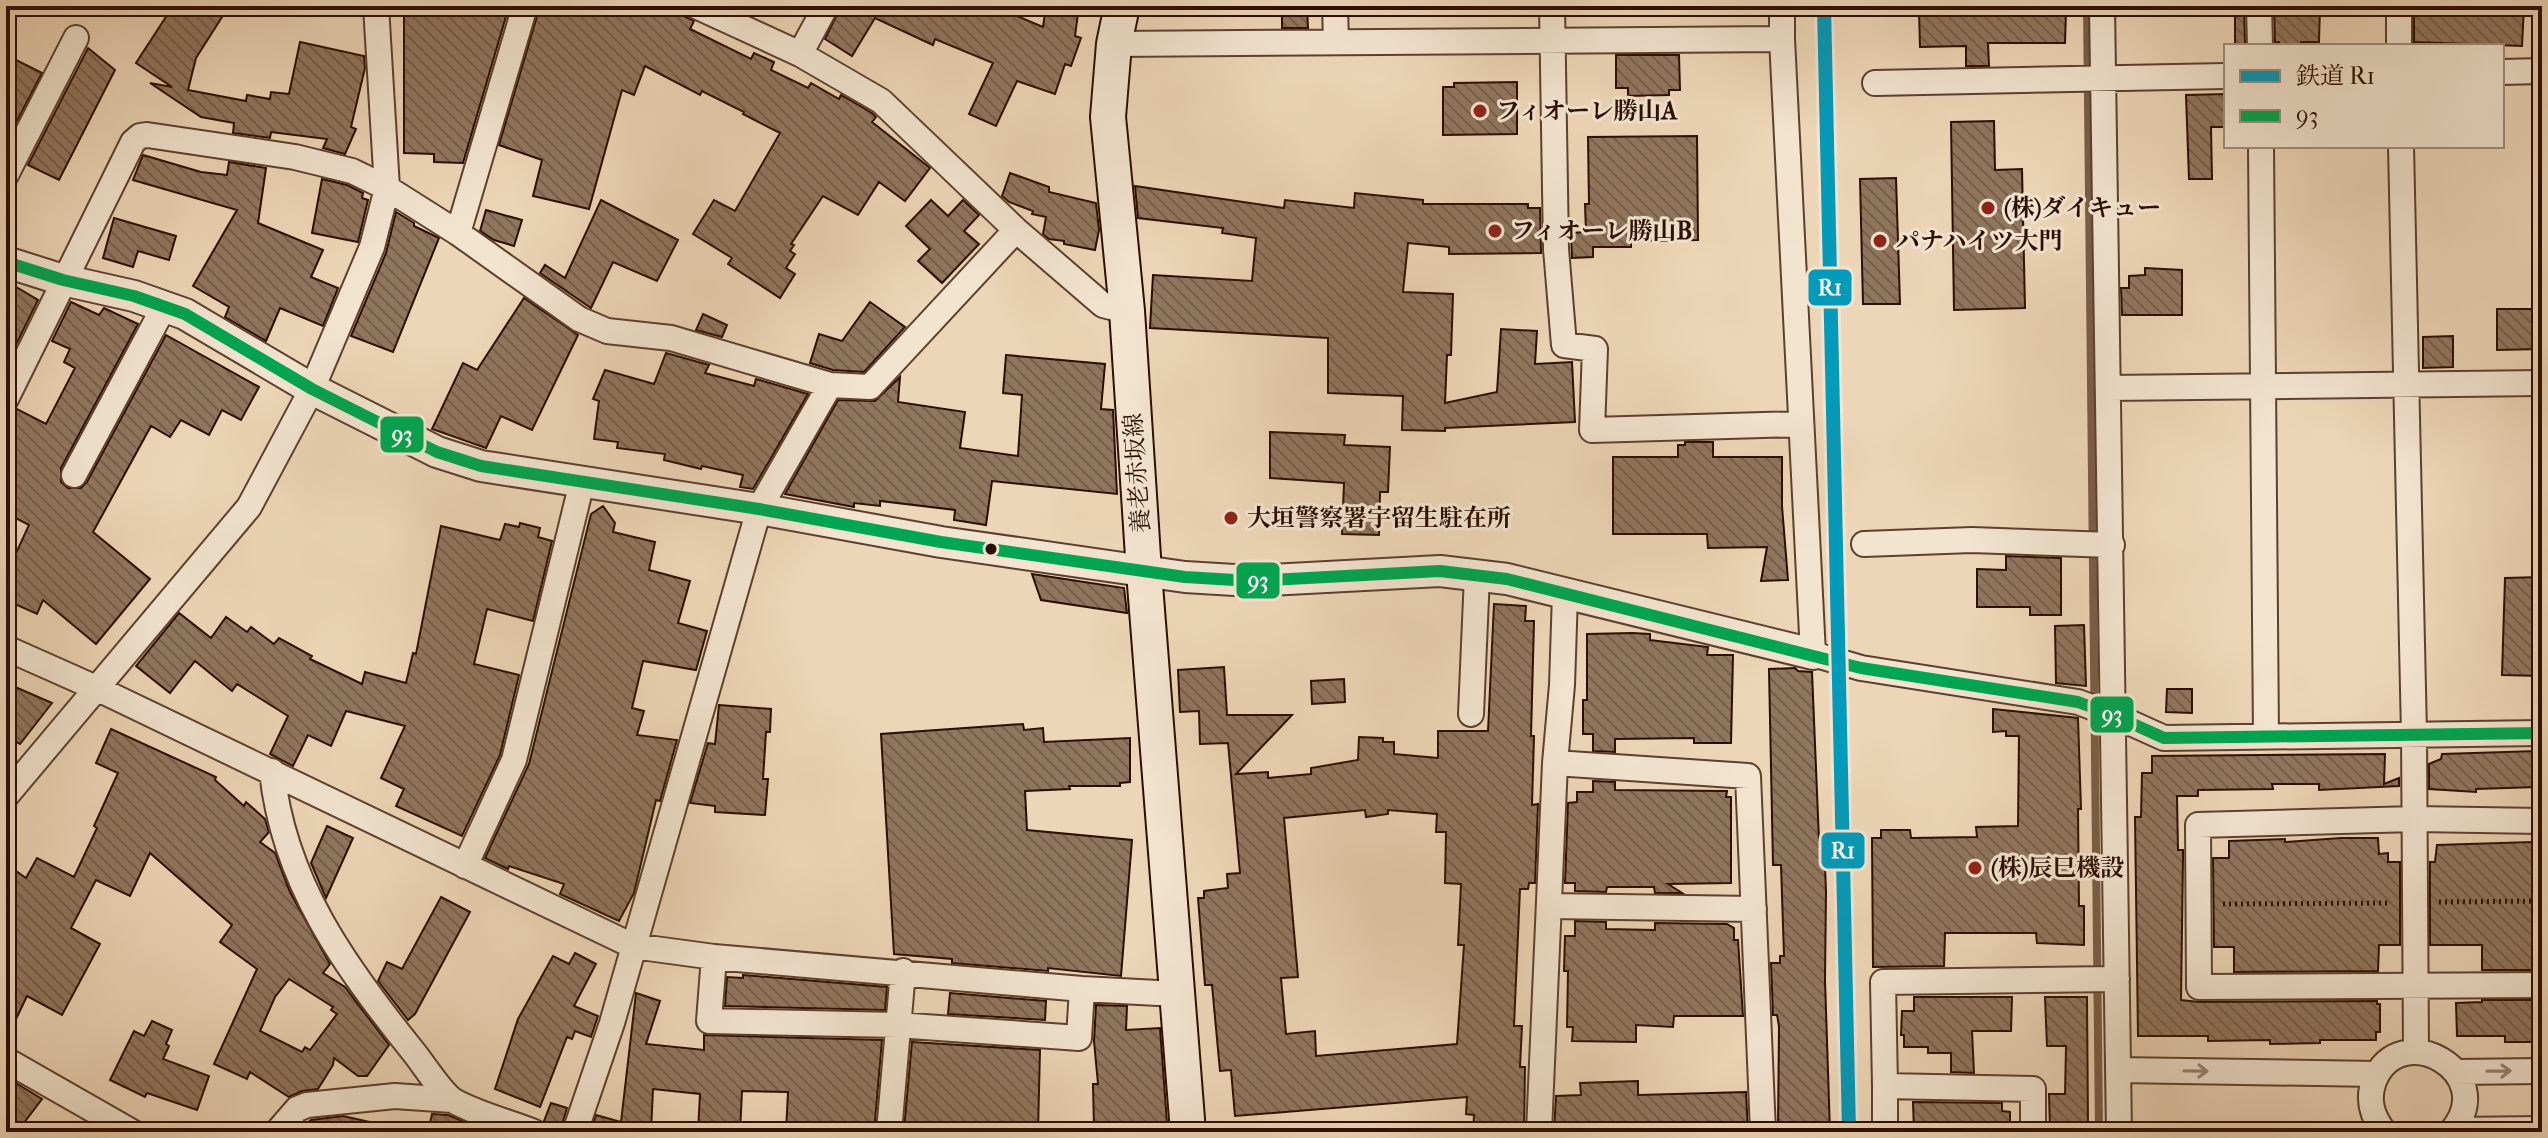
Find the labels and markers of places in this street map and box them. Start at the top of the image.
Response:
place label: フィオーレ勝山A [1496,97,1679,125]
marker: フィオーレ勝山A [1471,102,1489,120]
place label: (株)ダイキュー [2004,194,2161,222]
marker: (株)ダイキュー [1979,199,1997,217]
place label: フィオーレ勝山B [1511,217,1692,245]
marker: フィオーレ勝山B [1486,222,1504,240]
place label: パナハイツ大門 [1896,227,2063,255]
marker: パナハイツ大門 [1871,232,1889,250]
place label: 大垣警察署宇留生駐在所 [1247,504,1511,532]
marker: 大垣警察署宇留生駐在所 [1222,509,1240,527]
unlabelled marker [983,541,999,557]
place label: (株)辰巳機設 [1991,854,2124,882]
marker: (株)辰巳機設 [1966,859,1984,877]

